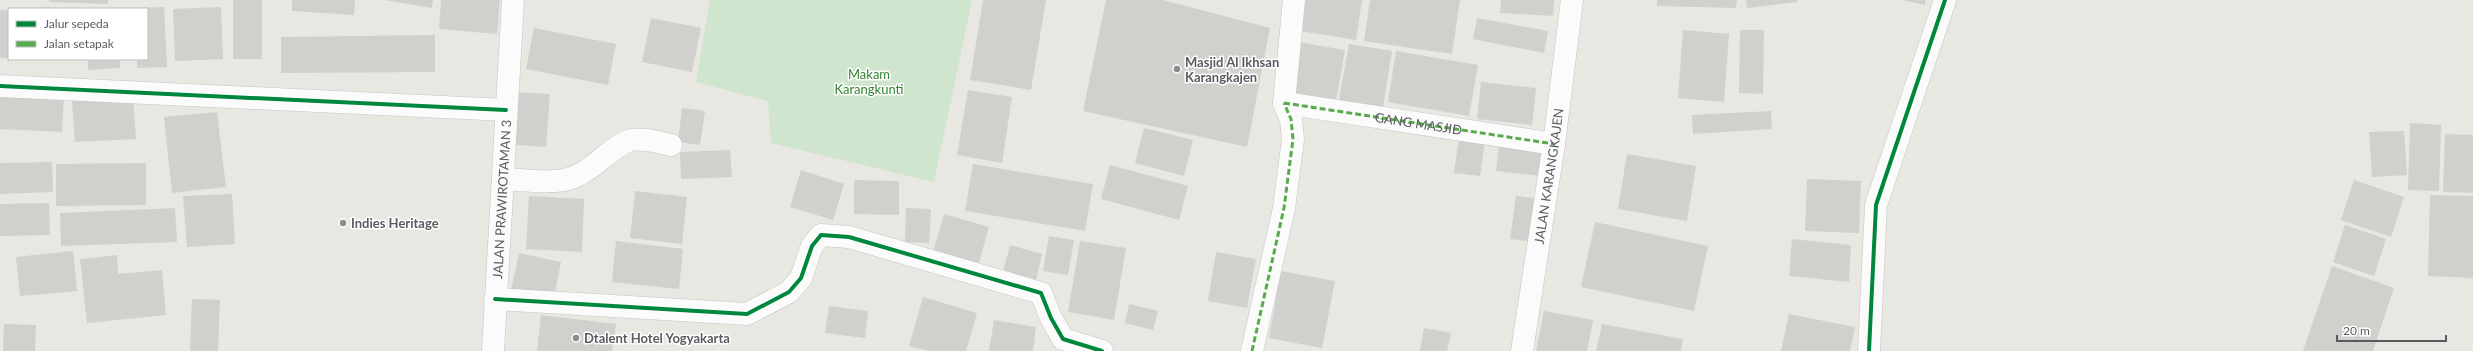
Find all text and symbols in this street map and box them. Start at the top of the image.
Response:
legend [8,8,148,60]
text: Jalur sepeda [44,16,109,31]
text: Jalan setapak [44,36,115,51]
place label: Masjid Al Ikhsan Karangkajen [1185,54,1279,85]
marker: Masjid Al Ikhsan Karangkajen [1172,64,1182,74]
park label: Makam Karangkunti [834,66,904,97]
street label: JALAN KARANGKAJEN [1531,107,1566,245]
street label: GANG MASJID [1374,109,1463,138]
street label: JALAN PRAWIROTAMAN 3 [489,119,514,279]
place label: Indies Heritage [351,215,439,231]
marker: Indies Heritage [338,218,348,228]
scale bar [2337,317,2446,343]
text: 20 m [2343,323,2370,338]
place label: Dtalent Hotel Yogyakarta [584,330,730,346]
marker: Dtalent Hotel Yogyakarta [571,333,581,343]

